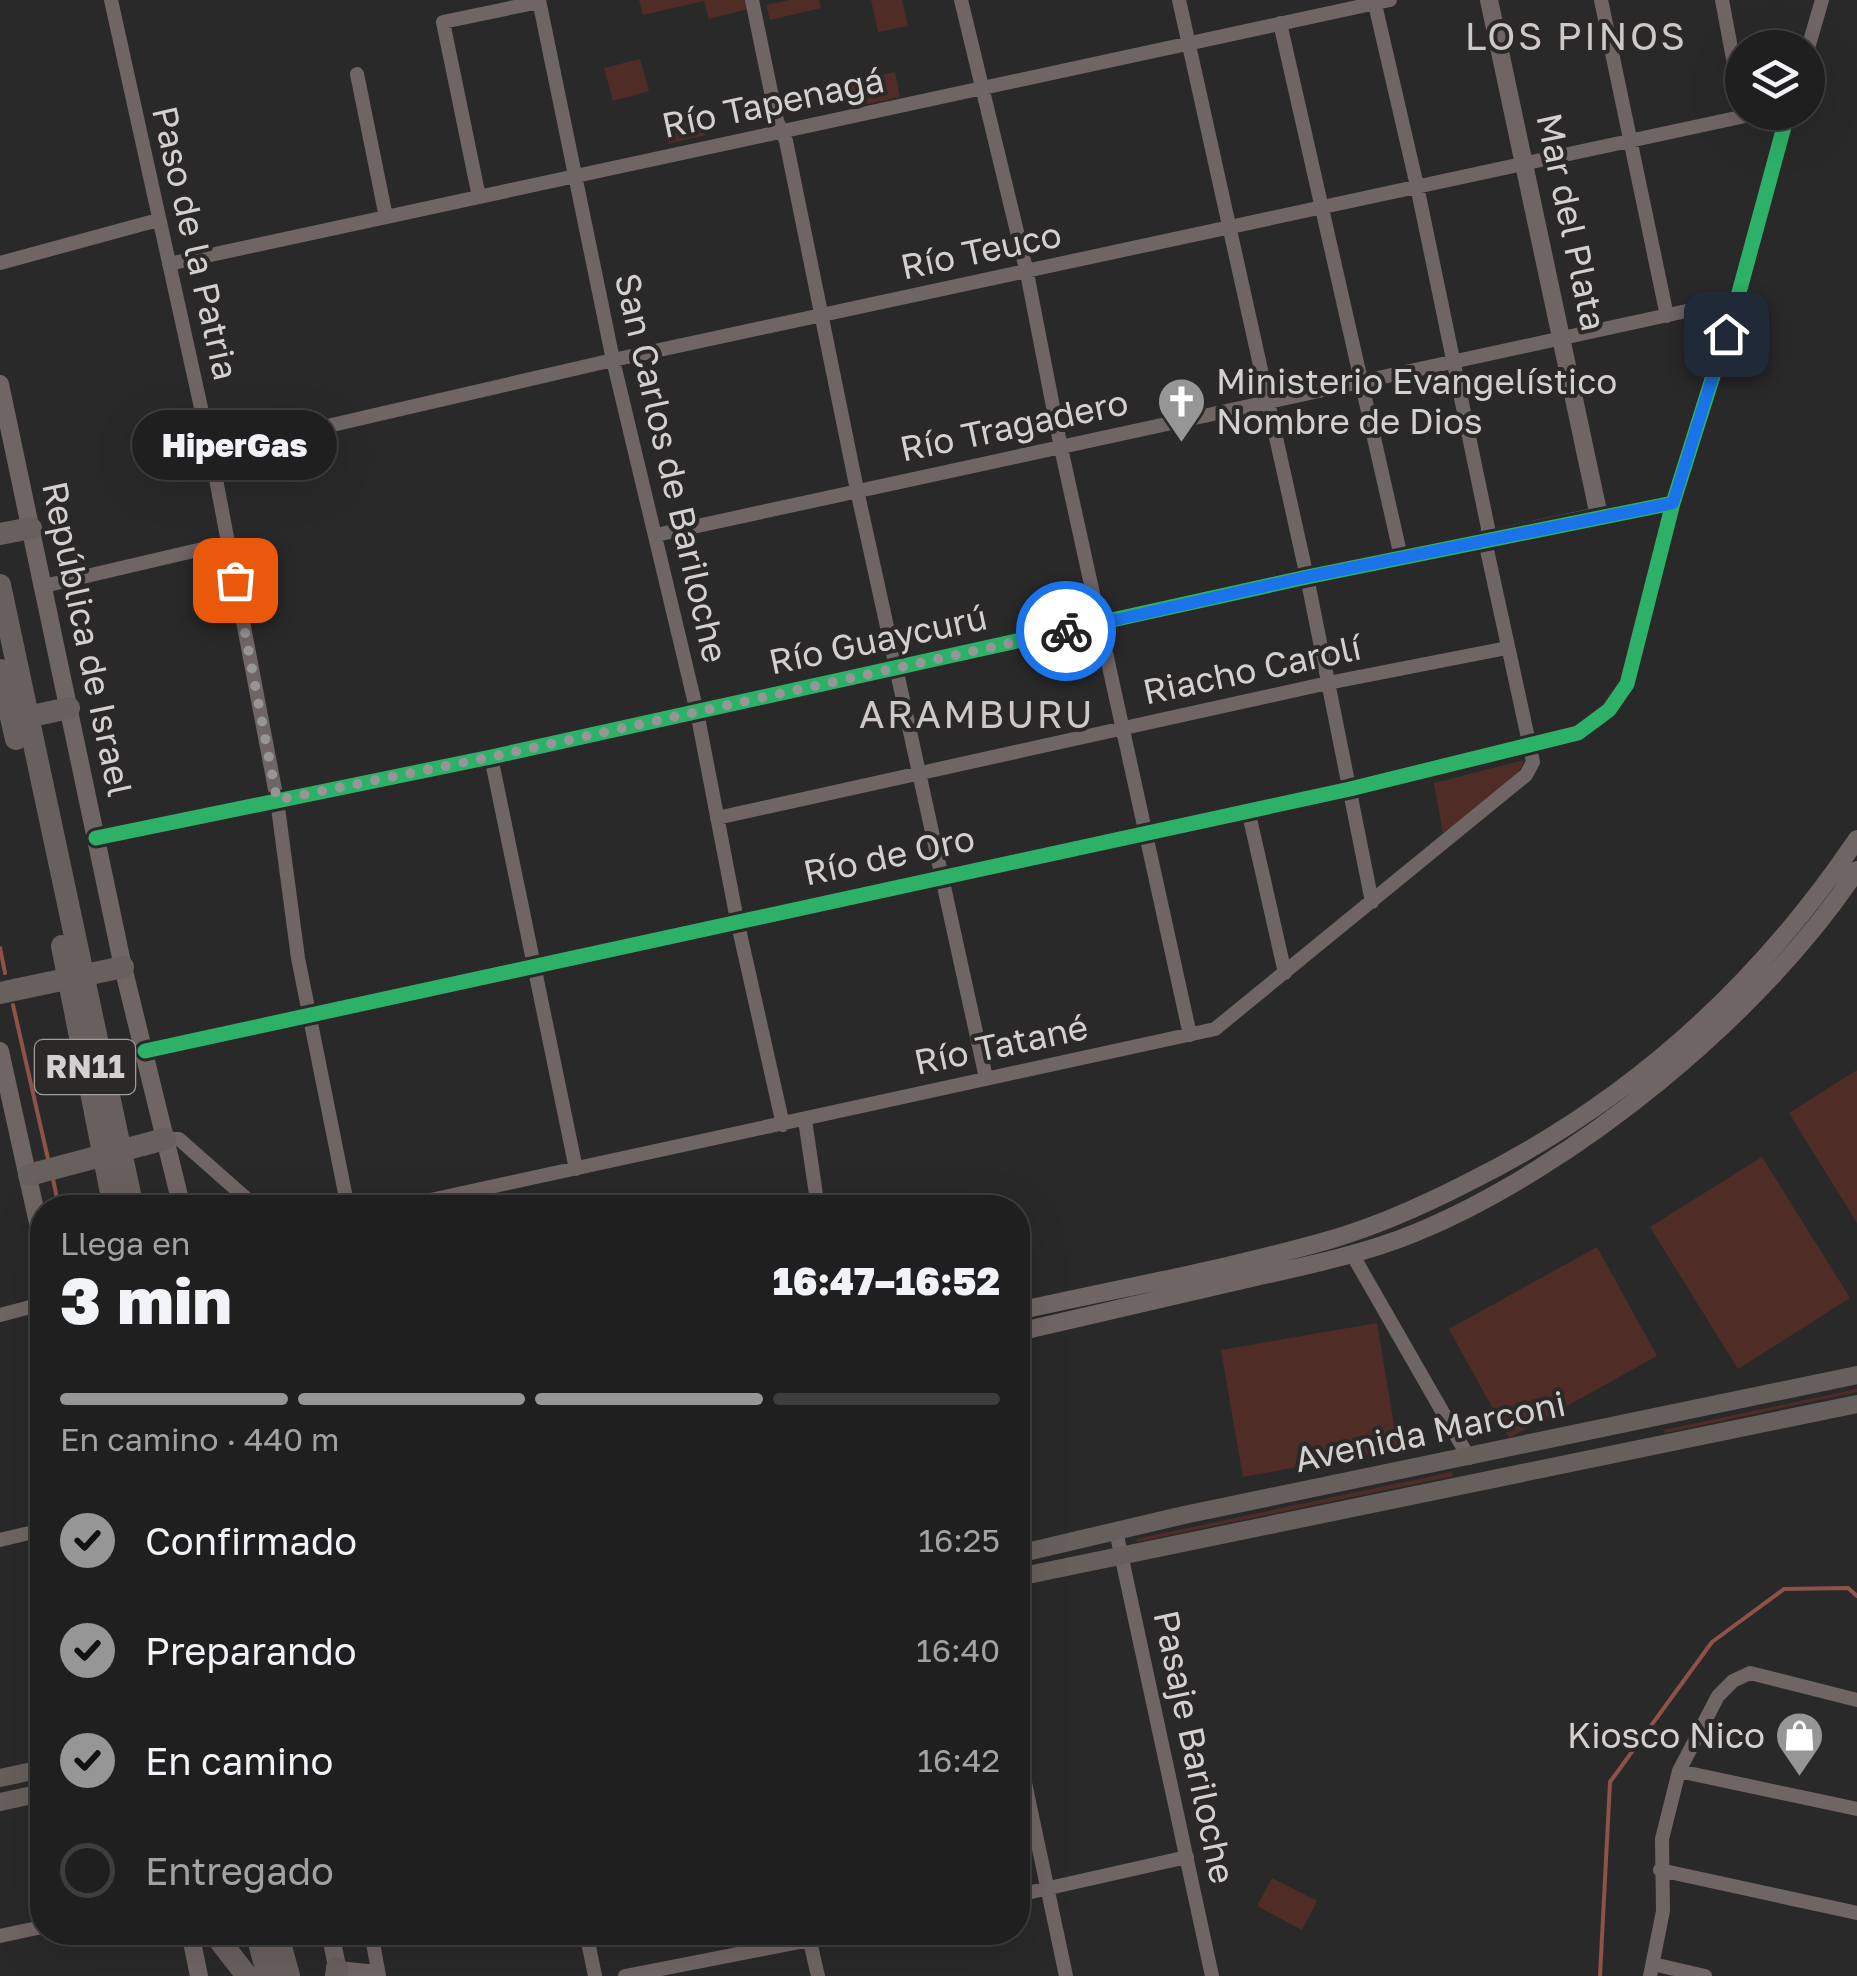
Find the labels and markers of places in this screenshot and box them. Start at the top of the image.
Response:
pin [1684,292,1769,377]
place label: Ministerio Evangelístico Nombre de Dios [1216,360,1617,442]
church icon: Ministerio Evangelístico Nombre de Dios [1155,376,1207,444]
callout: HiperGas [132,410,338,480]
pin [193,538,278,623]
shop icon: Kiosco Nico [1774,1710,1826,1778]
place label: Kiosco Nico [1567,1714,1765,1756]

